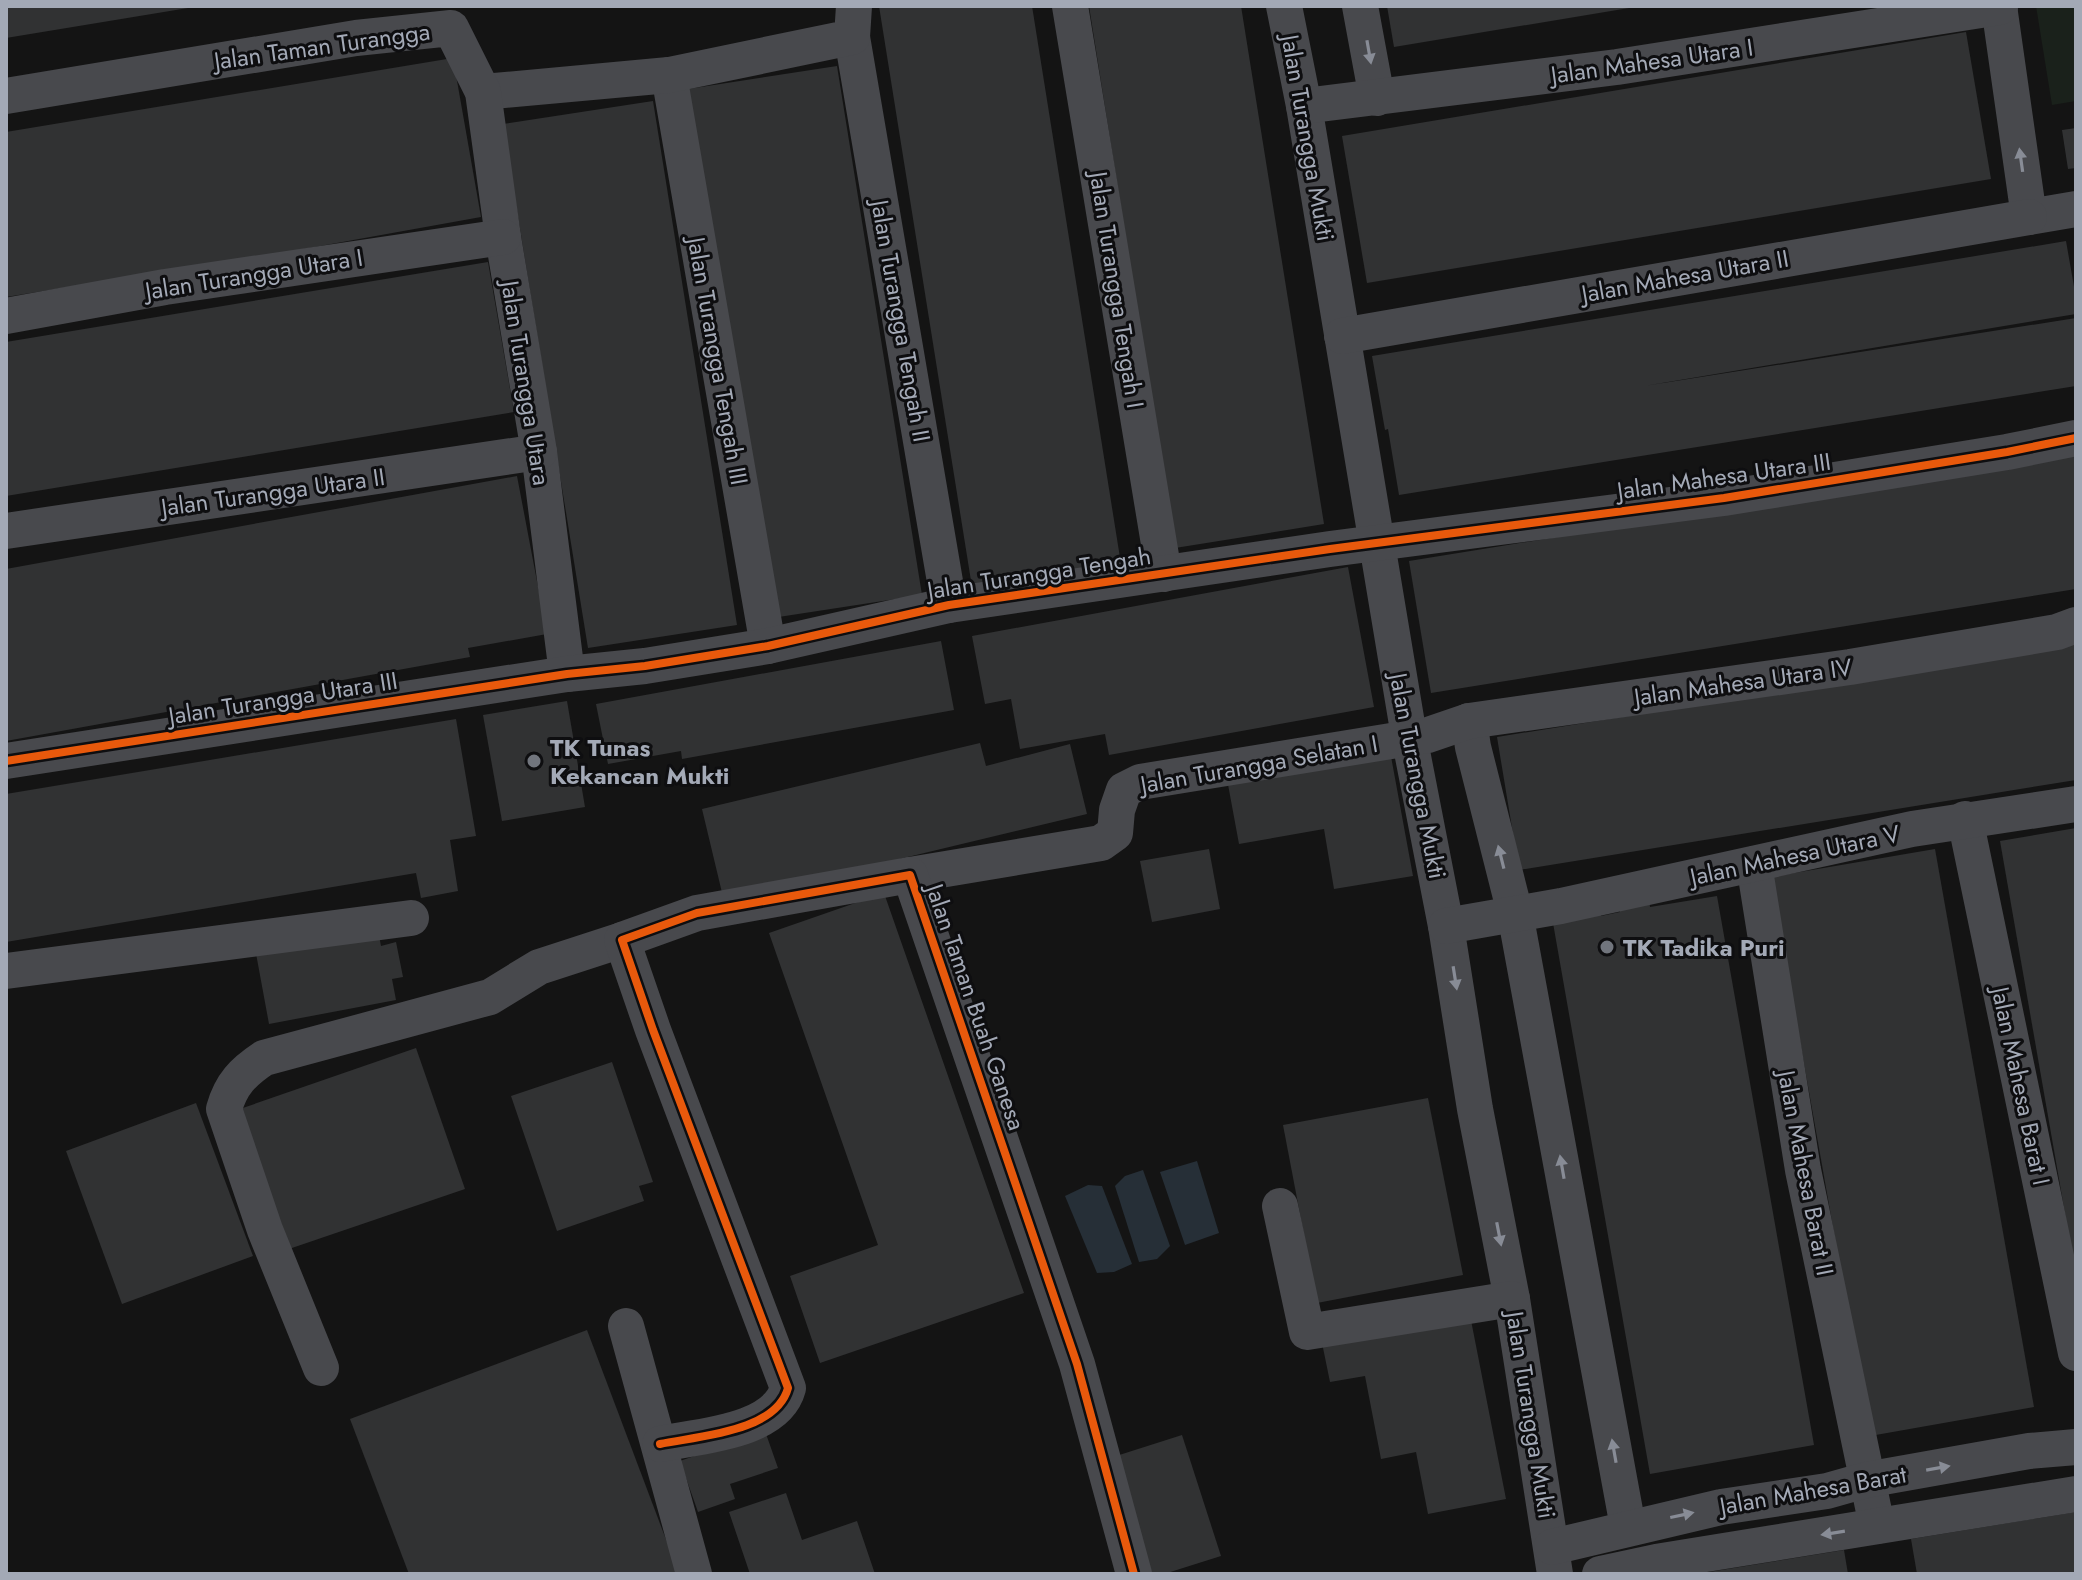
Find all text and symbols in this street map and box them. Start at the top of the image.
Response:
street label: Jalan Taman Turangga [209,14,432,79]
street label: Jalan Turangga Mukti [1272,29,1343,244]
street label: Jalan Mahesa Utara I [1546,29,1755,93]
one-way arrow [1363,40,1375,65]
one-way arrow [2014,147,2027,172]
street label: Jalan Turangga Tengah I [1081,166,1153,411]
street label: Jalan Turangga Tengah II [862,194,940,445]
street label: Jalan Turangga Tengah III [678,231,757,488]
street label: Jalan Turangga Utara I [140,240,365,309]
street label: Jalan Mahesa Utara II [1576,241,1791,312]
street label: Jalan Turangga Utara [492,275,559,488]
street label: Jalan Mahesa Utara III [1612,444,1833,509]
street label: Jalan Turangga Utara II [156,459,387,525]
street label: Jalan Turangga Tengah [922,538,1153,608]
street label: Jalan Mahesa Utara IV [1629,649,1854,715]
street label: Jalan Turangga Utara III [163,663,400,734]
street label: Jalan Turangga Mukti [1380,667,1455,882]
street label: Jalan Turangga Selatan I [1135,726,1380,803]
place label: TK Tunas Kekancan Mukti [550,730,729,793]
marker: TK Tunas Kekancan Mukti [525,752,543,770]
street label: Jalan Mahesa Utara V [1684,816,1903,895]
one-way arrow [1495,845,1507,870]
street label: Jalan Taman Buah Ganesa [916,876,1035,1135]
place label: TK Tadika Puri [1623,930,1785,965]
marker: TK Tadika Puri [1598,938,1616,956]
one-way arrow [1449,966,1461,991]
street label: Jalan Mahesa Barat I [1982,981,2059,1188]
street label: Jalan Mahesa Barat II [1768,1065,1843,1278]
one-way arrow [1555,1154,1568,1179]
one-way arrow [1494,1222,1506,1247]
street label: Jalan Turangga Mukti [1497,1306,1565,1521]
one-way arrow [1607,1438,1619,1463]
street label: Jalan Mahesa Barat [1714,1456,1909,1524]
one-way arrow [1925,1461,1950,1473]
one-way arrow [1670,1508,1695,1521]
one-way arrow [1820,1528,1845,1540]

